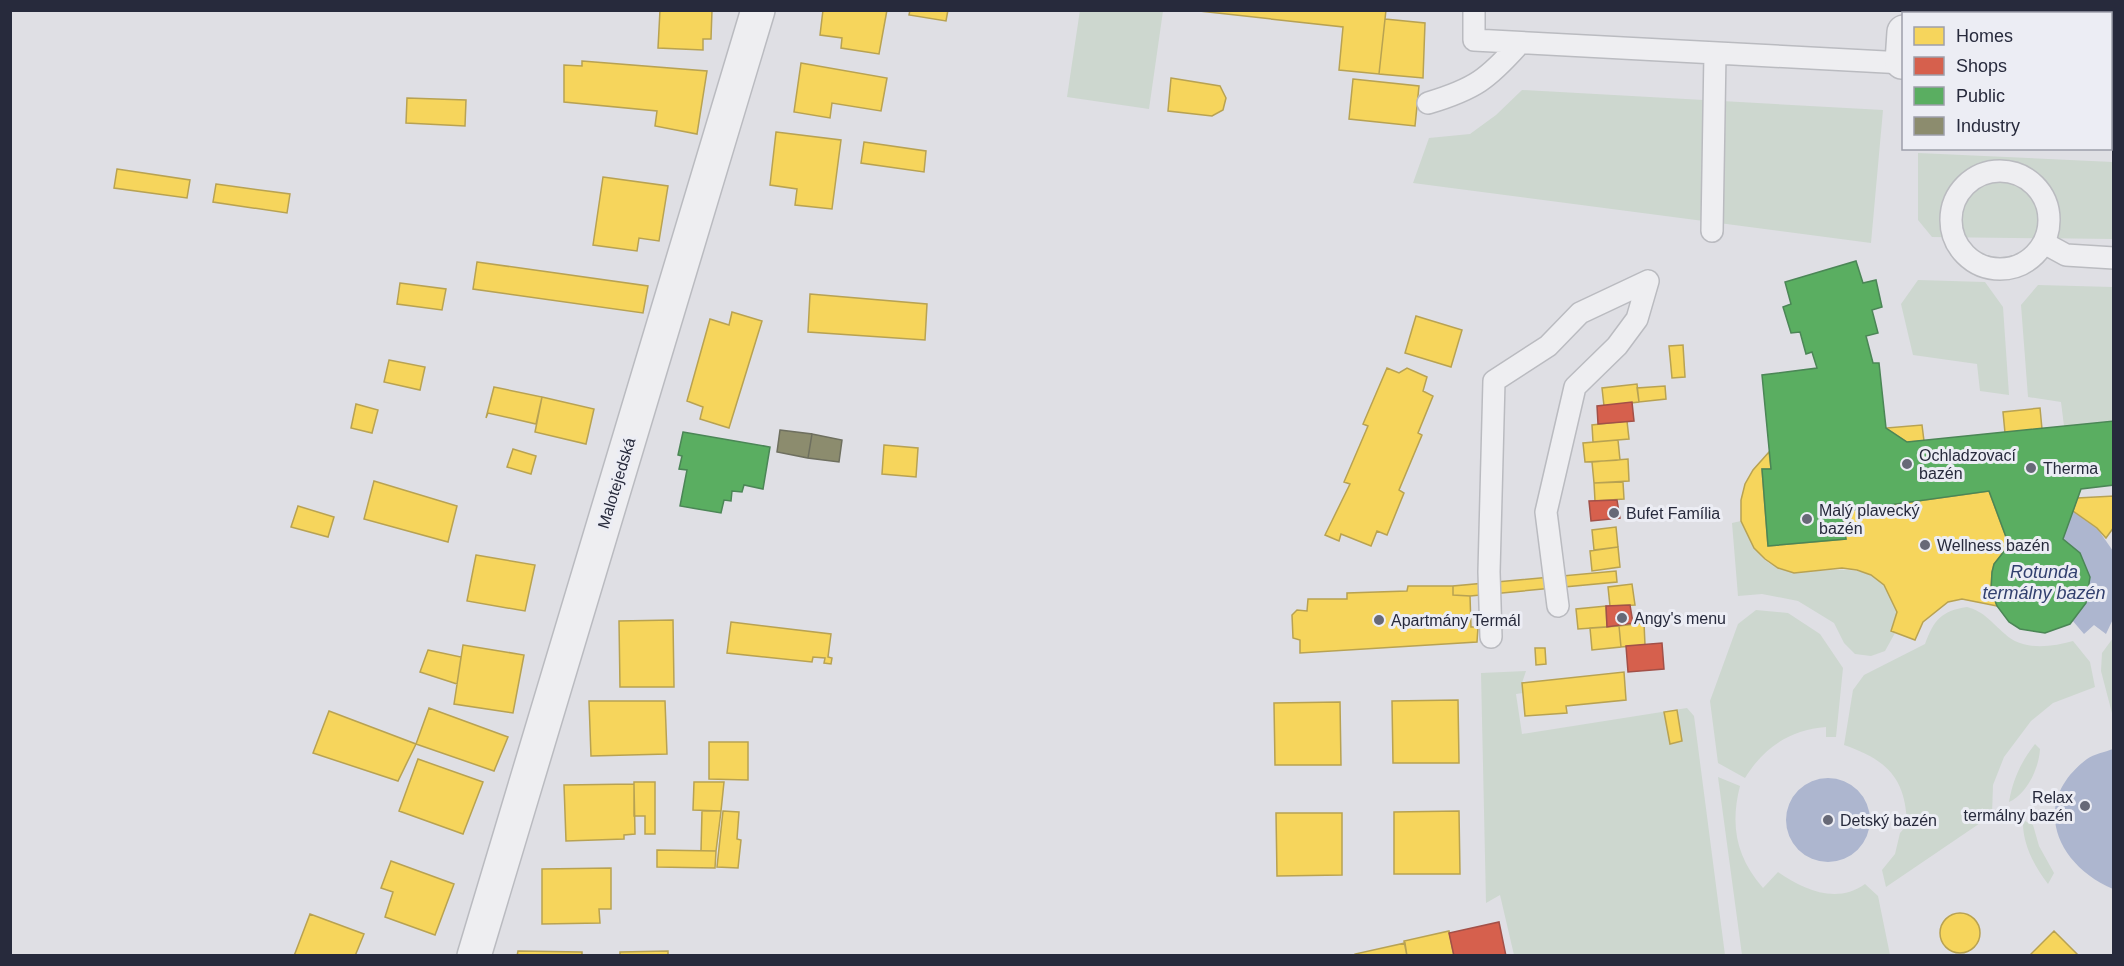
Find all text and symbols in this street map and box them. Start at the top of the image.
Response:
legend [1902,12,2112,150]
text: Homes [1956,26,2013,46]
text: Shops [1956,56,2007,76]
text: Public [1956,86,2005,106]
text: Industry [1956,116,2020,136]
street label: Malotejedská [595,435,638,531]
place label: Ochladzovací bazén [1919,447,2016,482]
marker: Ochladzovací bazén [1900,457,1914,471]
place label: Therma [2043,460,2098,477]
marker: Therma [2024,461,2038,475]
place label: Malý plavecký bazén [1819,502,1919,537]
place label: Bufet Família [1626,505,1720,522]
marker: Bufet Família [1607,506,1621,520]
marker: Malý plavecký bazén [1800,512,1814,526]
place label: Wellness bazén [1937,537,2050,554]
marker: Wellness bazén [1918,538,1932,552]
water label: Rotunda termálny bazén [1982,562,2106,603]
place label: Angy's menu [1634,610,1726,627]
marker: Angy's menu [1615,611,1629,625]
place label: Apartmány Termál [1391,612,1521,629]
marker: Apartmány Termál [1372,613,1386,627]
place label: Relax termálny bazén [1964,789,2073,824]
marker: Relax termálny bazén [2078,799,2092,813]
place label: Detský bazén [1840,812,1937,829]
marker: Detský bazén [1821,813,1835,827]

